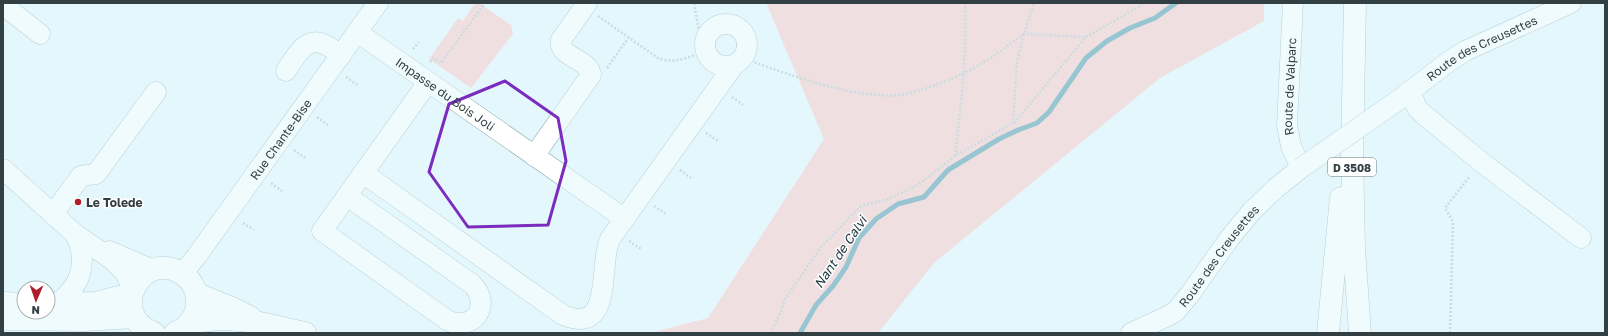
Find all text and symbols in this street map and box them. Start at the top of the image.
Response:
street label: Route des Creusettes [1423,12,1539,84]
street label: Route de Valparc [1279,37,1299,137]
street label: Impasse du Bois Joli [393,54,498,134]
street label: Rue Chante-Bise [246,96,314,182]
road number: D 3508 [1328,158,1376,176]
place label: Le Tolede [86,195,142,210]
marker: Le Tolede [73,197,83,207]
street label: Route des Creusettes [1175,201,1262,310]
water label: Nant de Calvi [810,212,871,291]
north arrow [16,280,56,320]
text: N [31,304,40,317]

